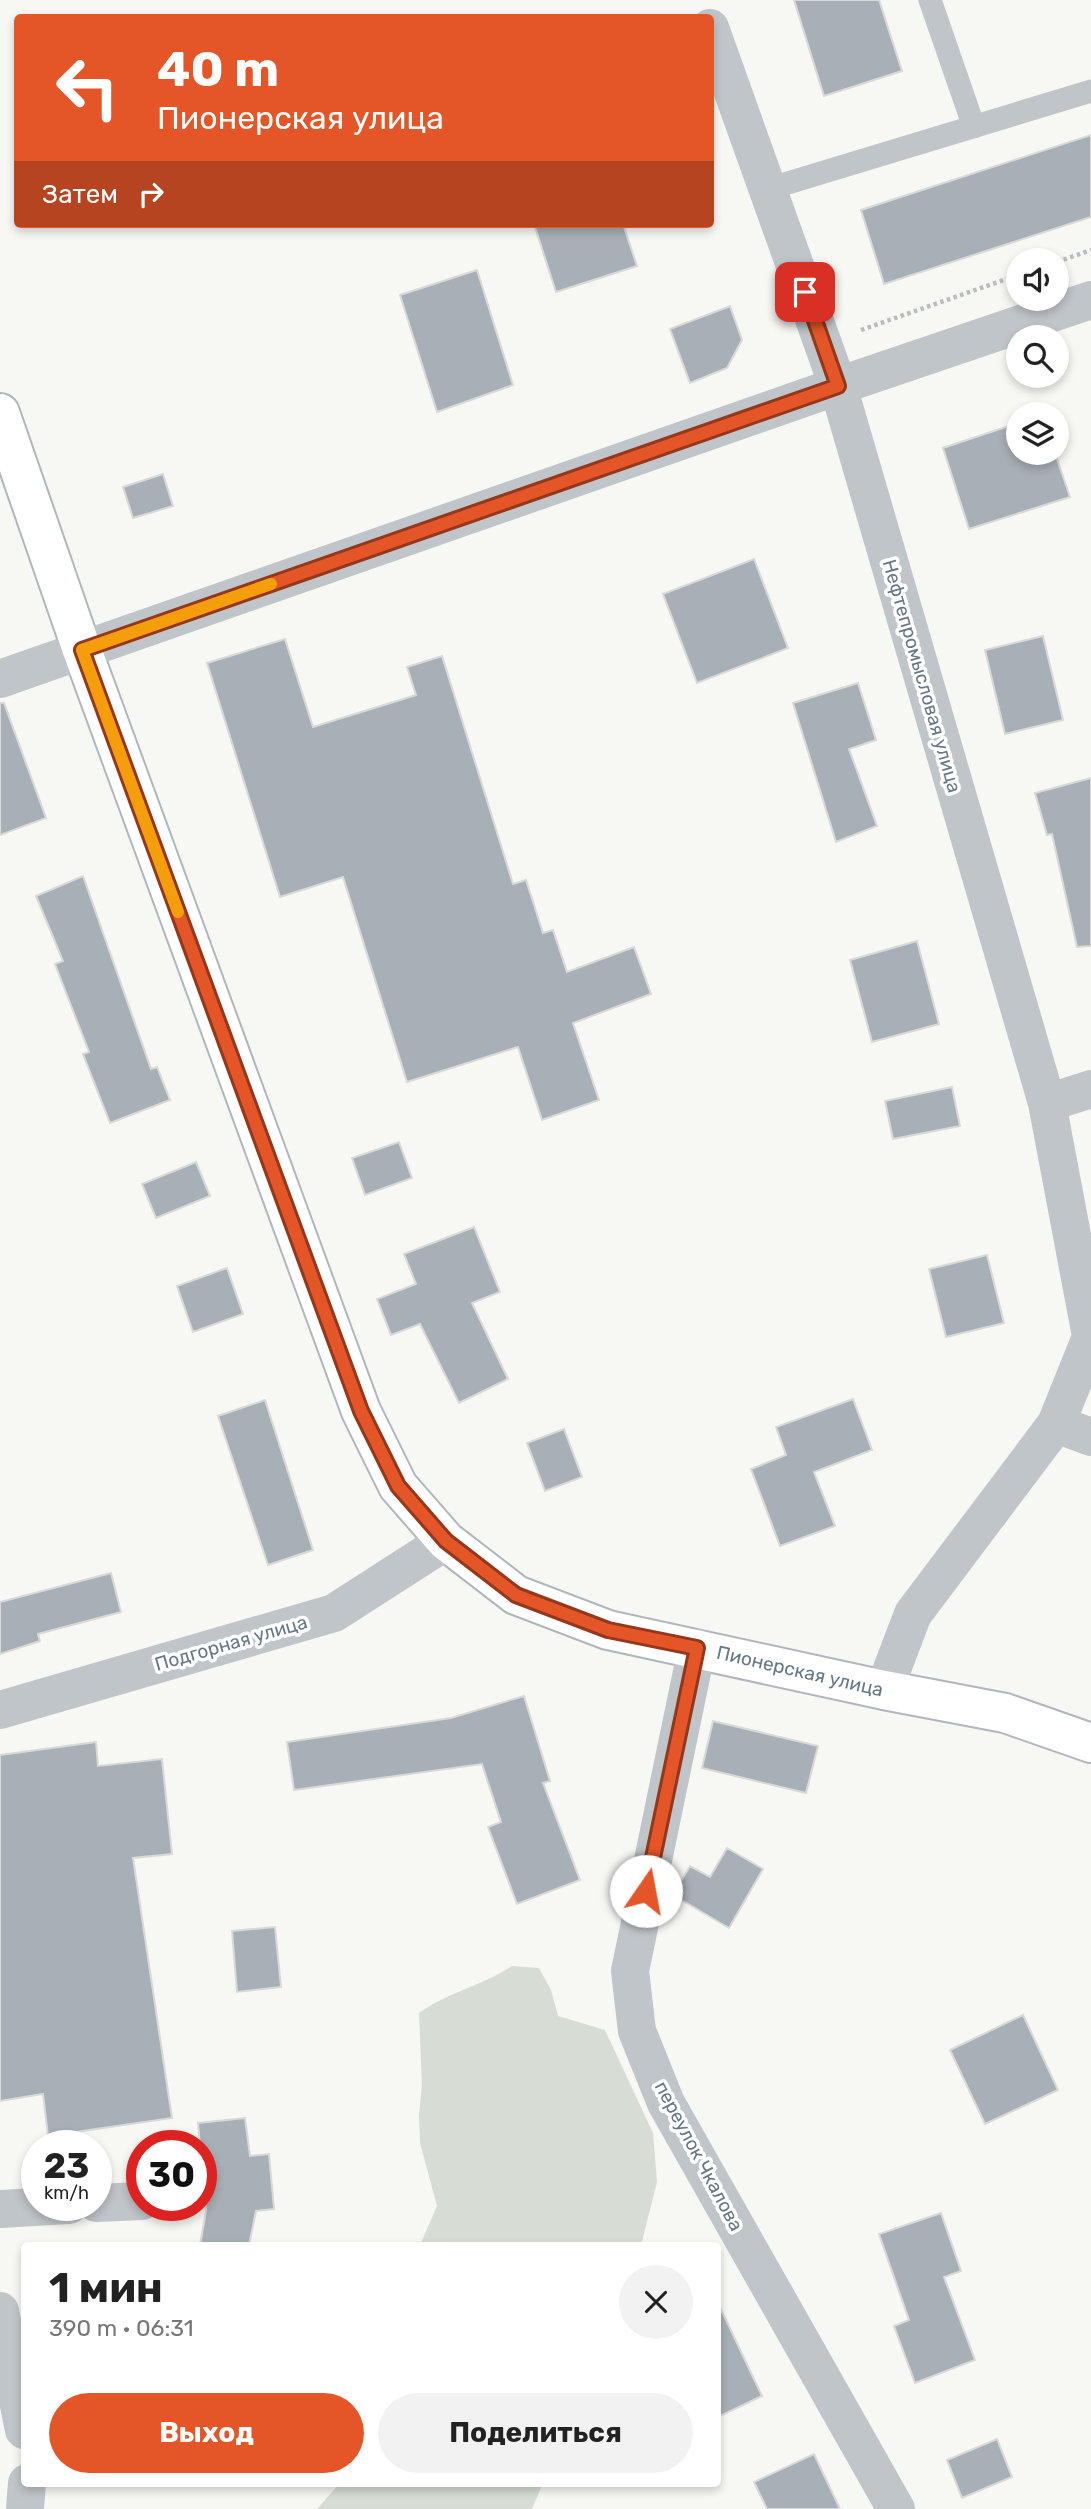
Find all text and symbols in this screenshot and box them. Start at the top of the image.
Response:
text: 40 m [157,40,279,98]
icon: left [42,42,133,133]
text: Пионерская улица [157,99,444,137]
icon: right [132,175,170,213]
text: Затем [42,179,118,210]
map controls [1006,248,1069,465]
button: sound [1006,248,1069,311]
pin [775,262,835,322]
icon: arrive [786,273,824,311]
button: search [1006,325,1069,388]
button: layers [1006,402,1069,465]
street label: Нефтепромысловая улица [878,557,966,795]
street label: Подгорная улица [152,1610,310,1676]
street label: Пионерская улица [714,1641,886,1701]
position arrow [609,1854,683,1928]
street label: переулок Чкалова [650,2077,748,2235]
speed limit sign: 30 [126,2130,217,2221]
text: 23 [44,2145,89,2187]
text: km/h [44,2182,89,2204]
text: 1 мин [49,2263,163,2313]
button: close [619,2265,693,2339]
text: 390 m · 06:31 [49,2314,194,2342]
button: Выход [49,2393,364,2473]
button: Поделиться [378,2393,693,2473]

